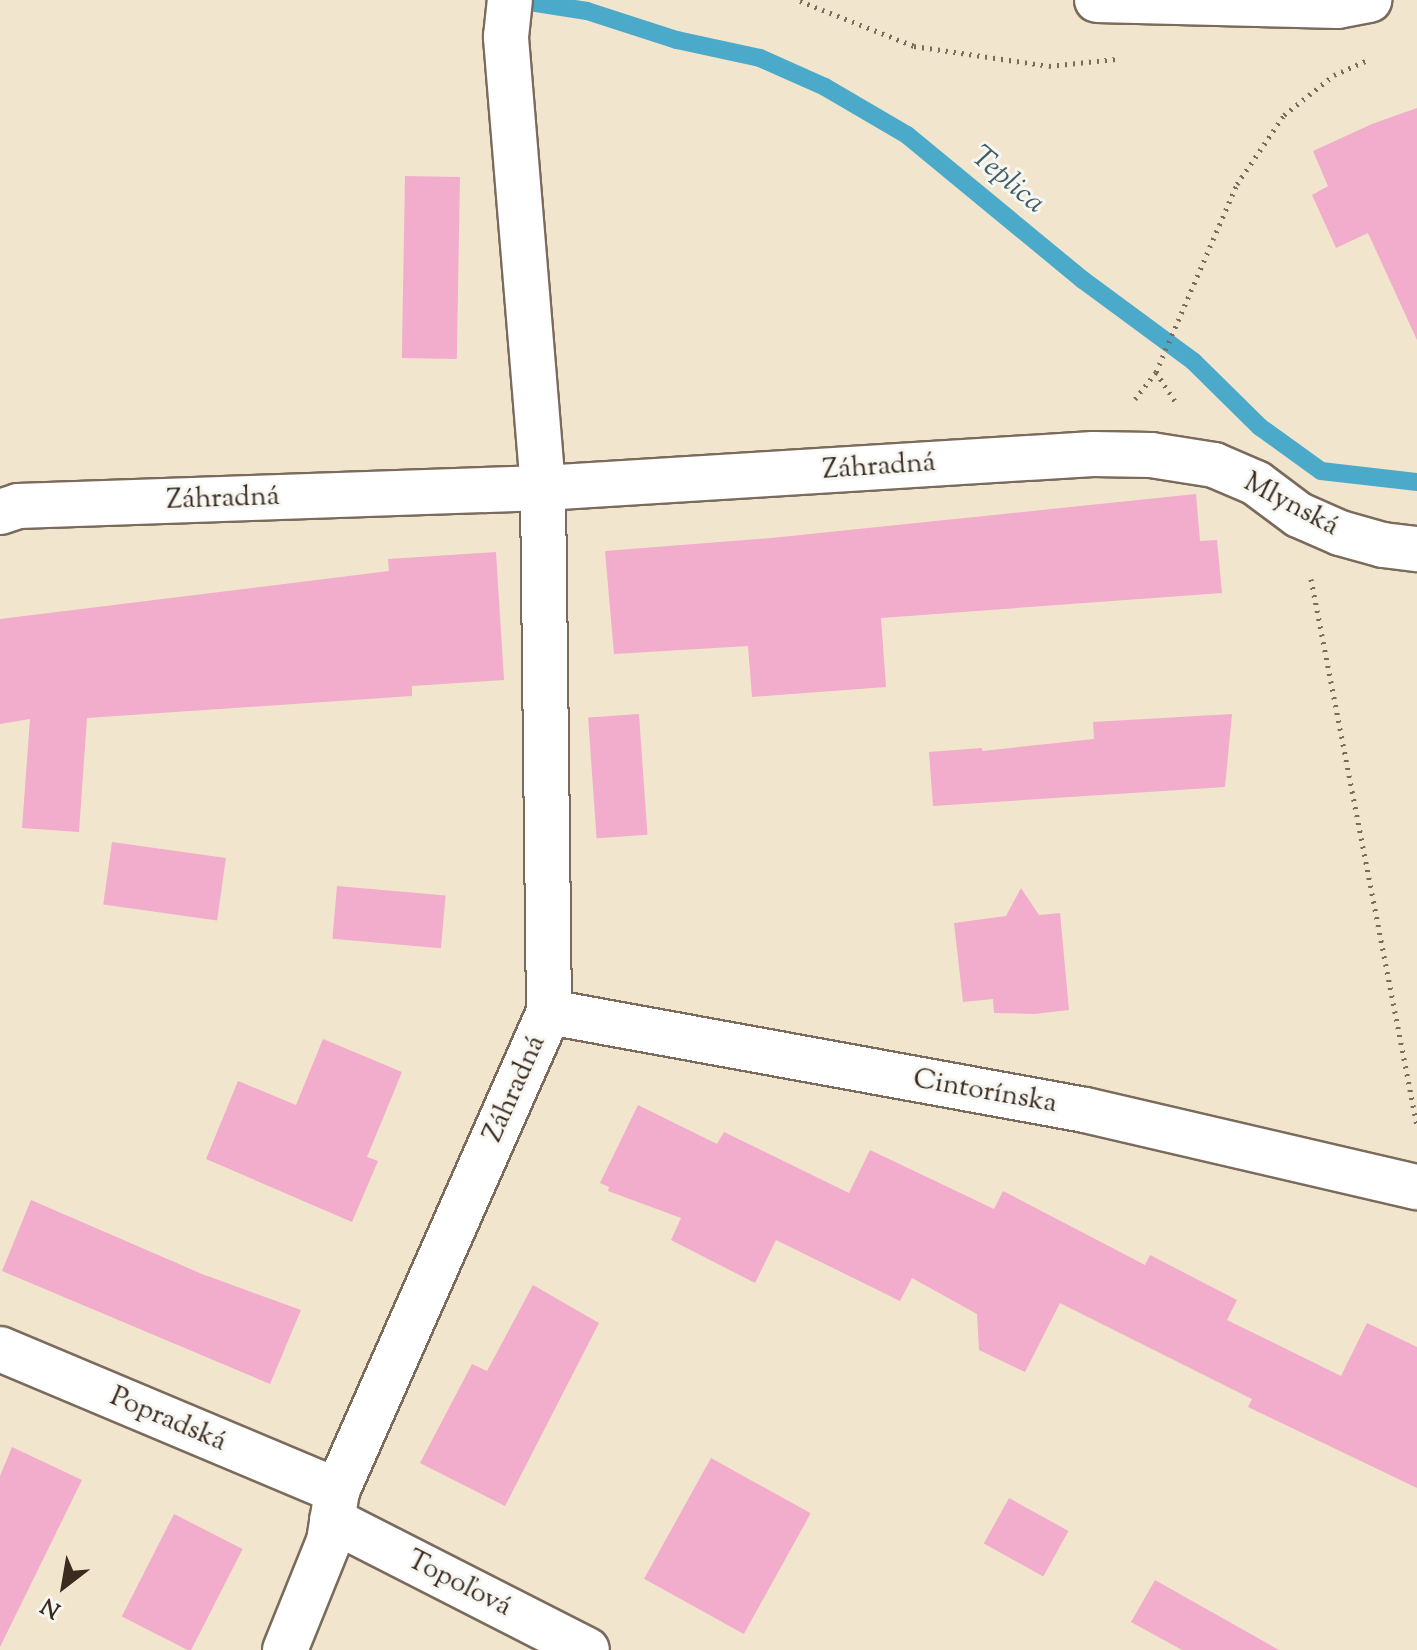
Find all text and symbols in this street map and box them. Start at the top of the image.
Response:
water label: Teplica [962,140,1052,222]
street label: Záhradná [821,446,937,488]
street label: Mlynská [1238,466,1344,544]
street label: Záhradná [166,480,280,518]
street label: Záhradná [477,1030,553,1148]
street label: Cintorínska [910,1063,1060,1121]
street label: Popradská [105,1380,231,1460]
street label: Topoľová [401,1543,517,1625]
north arrow [24,1546,104,1626]
text: N [36,1588,67,1625]

